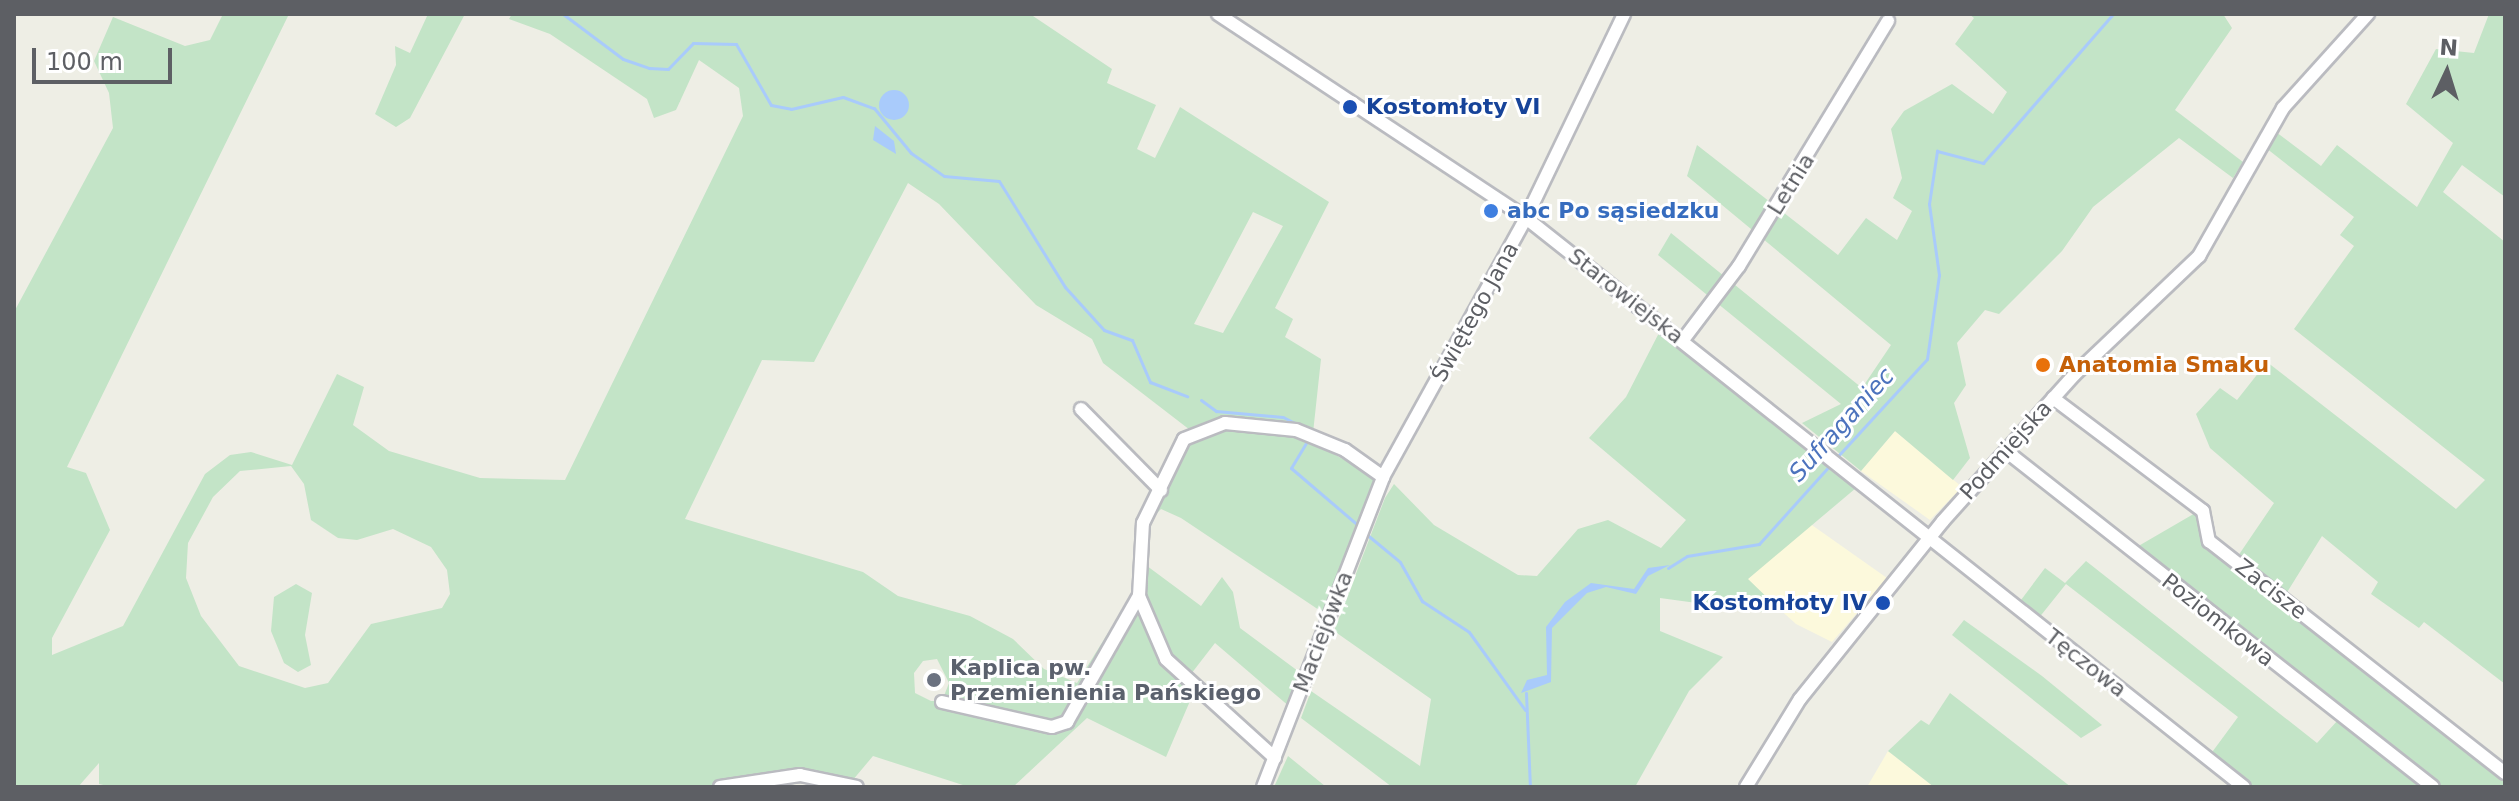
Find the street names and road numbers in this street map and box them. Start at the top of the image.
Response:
street label: Letnia [1762,148,1820,220]
street label: Świętego Jana [1426,238,1524,386]
street label: Starowiejska [1563,243,1689,349]
street label: Podmiejska [1955,395,2057,505]
street label: Zacisze [2230,553,2312,625]
street label: Maciejówka [1288,568,1358,696]
street label: Poziomkowa [2157,568,2279,672]
street label: Tęczowa [2040,623,2132,703]

